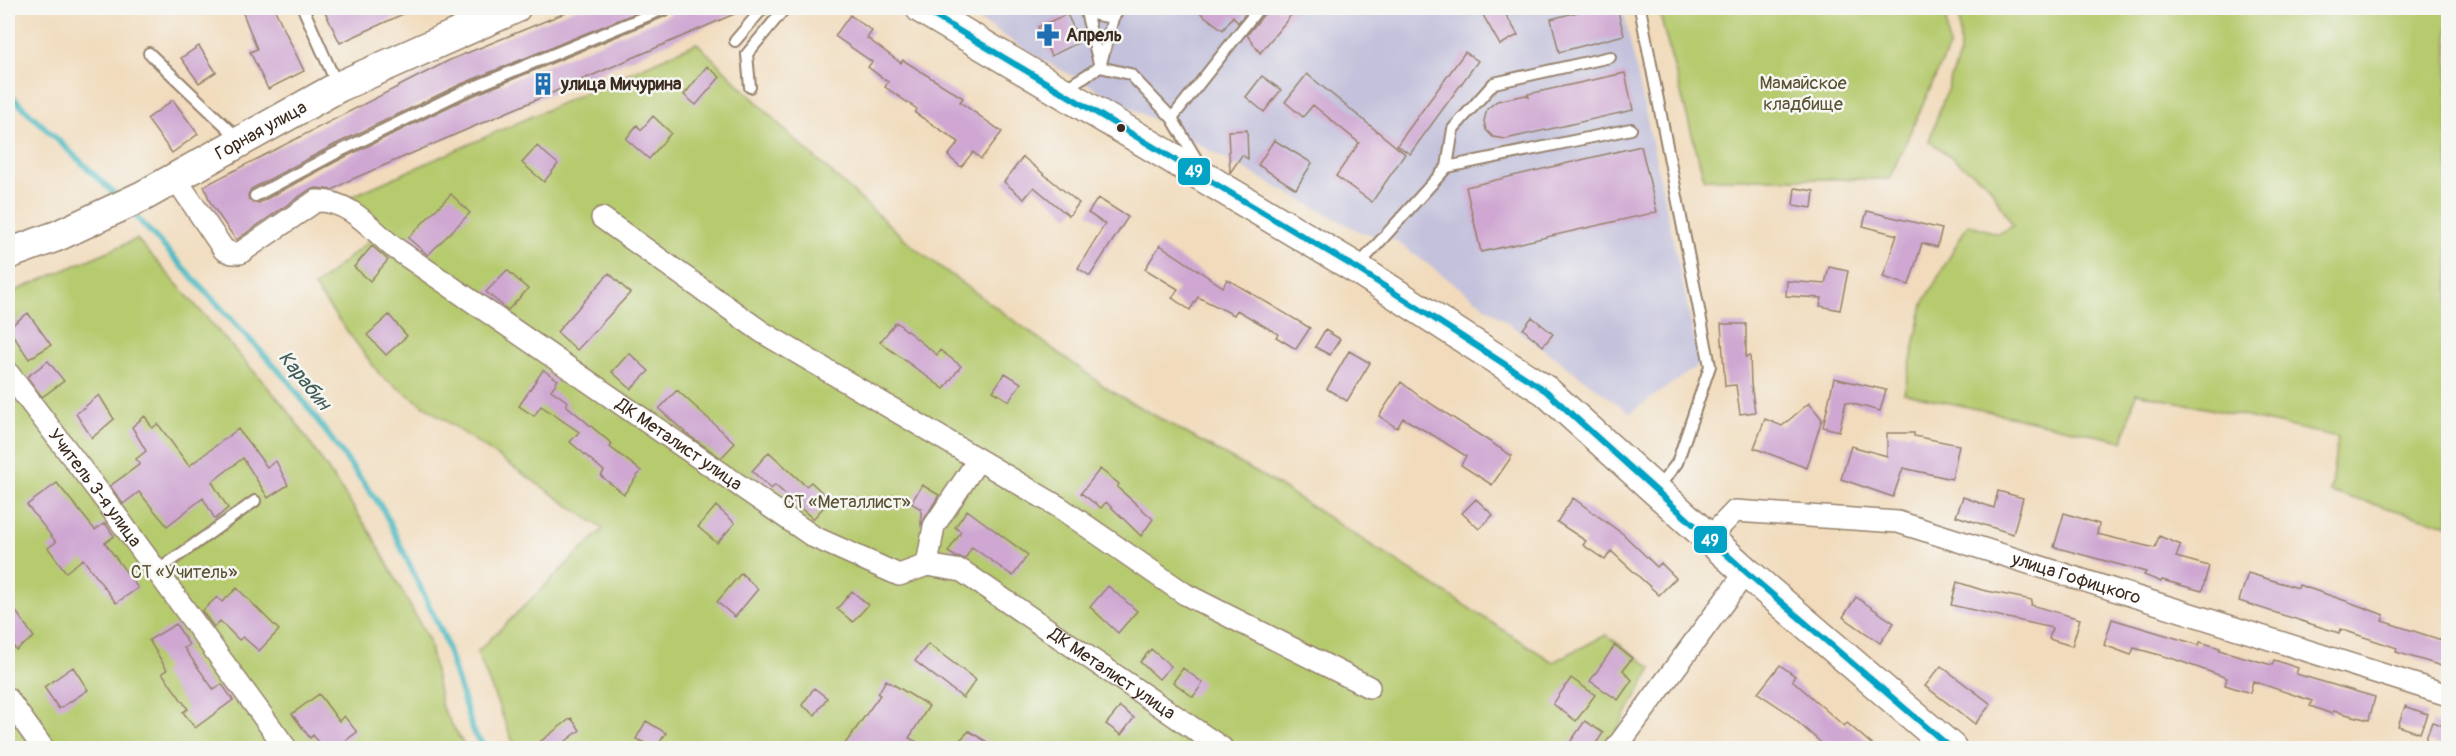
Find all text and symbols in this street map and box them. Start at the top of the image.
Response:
pharmacy icon: Апрель [1035,22,1061,48]
place label: Апрель [1066,24,1122,47]
building icon: улица Мичурина [530,71,556,97]
park label: Мамайское кладбище [1759,72,1847,116]
place label: улица Мичурина [560,73,682,96]
street label: Горная улица [211,96,311,165]
unlabelled marker [1115,122,1127,134]
line badge: 49 [1177,157,1211,186]
text: 49 [1185,162,1203,182]
water label: Карабин [273,346,337,417]
street label: ДК Металист улица [610,392,746,496]
street label: Учитель 3-я улица [43,424,147,552]
park label: СТ «Металлист» [783,491,911,514]
line badge: 49 [1693,525,1728,554]
text: 49 [1701,531,1719,551]
street label: улица Гофицкого [2008,547,2144,610]
park label: СТ «Учитель» [131,561,237,584]
street label: ДК Металист улица [1043,622,1180,725]

